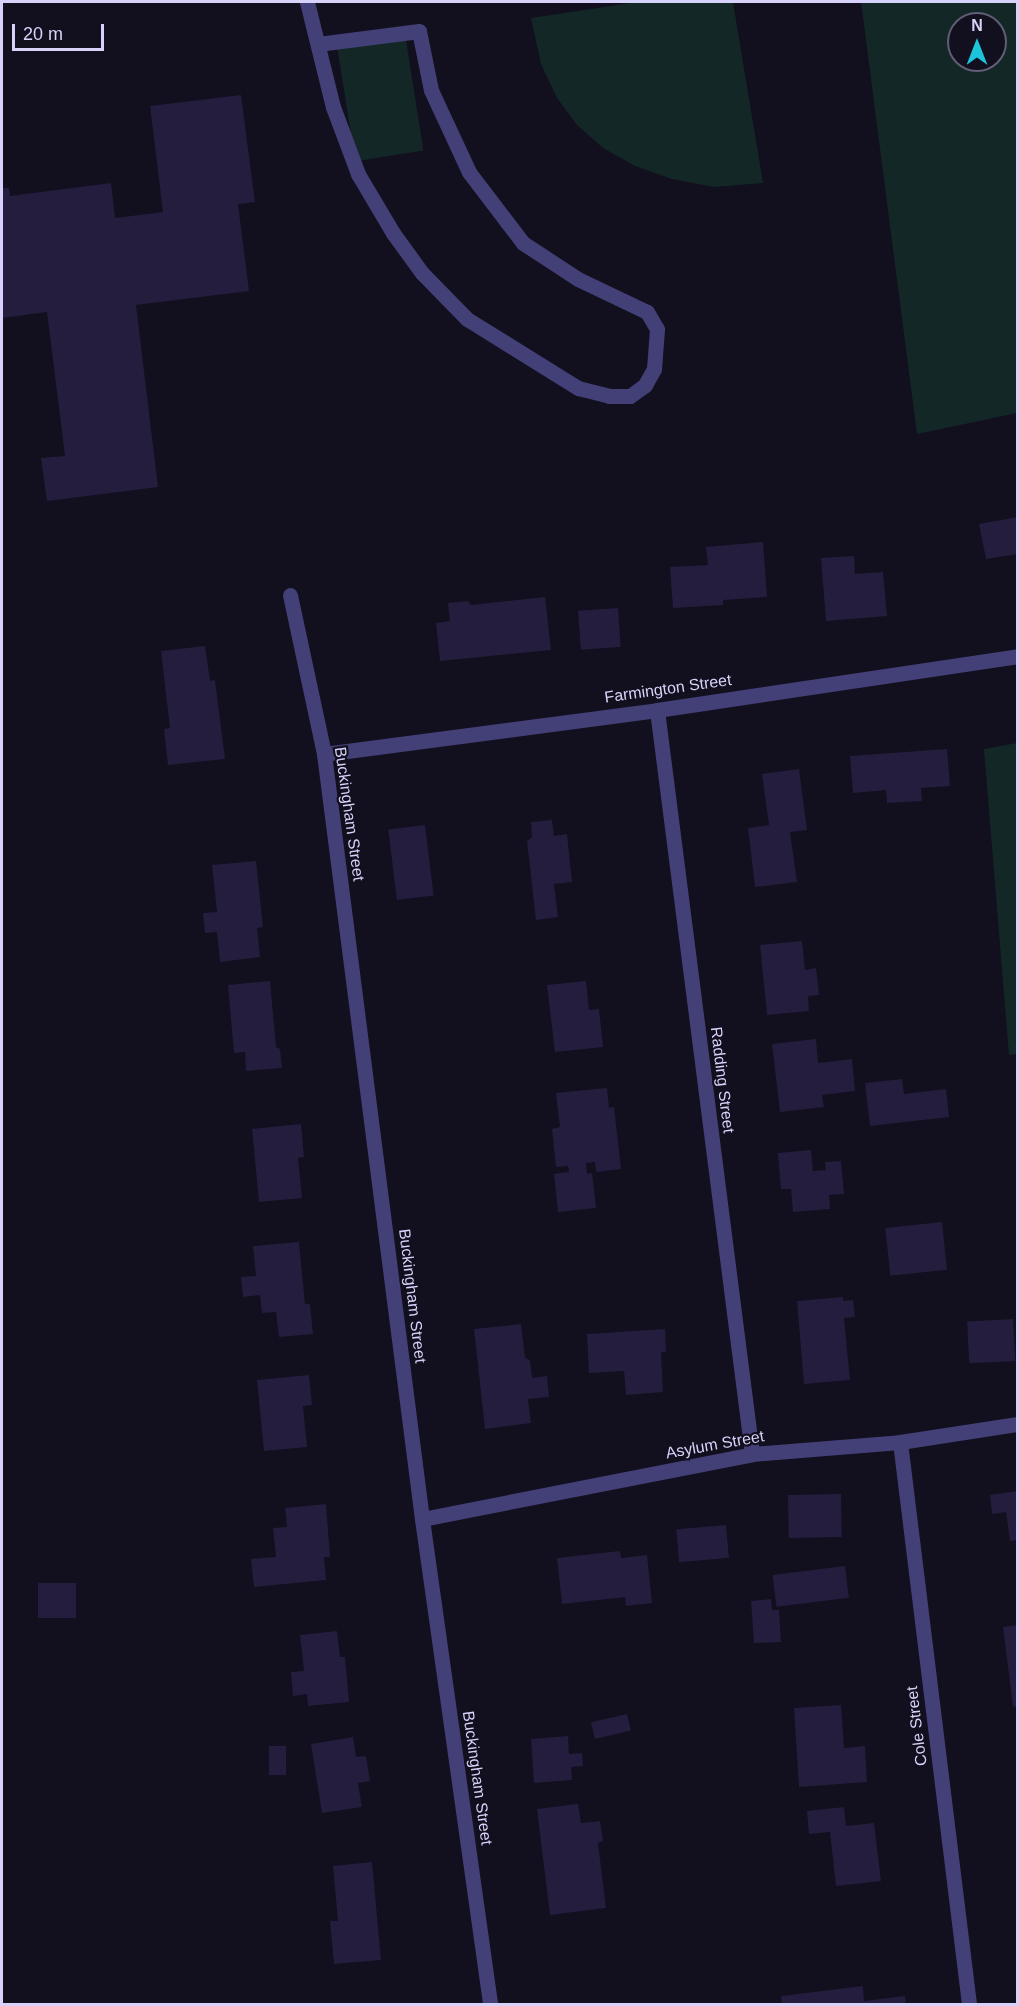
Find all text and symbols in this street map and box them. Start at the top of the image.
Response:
scale bar [15,12,106,50]
north arrow [947,12,1007,72]
text: N [971,17,983,34]
text: 20 m [23,24,63,44]
street label: Farmington Street [603,671,733,707]
street label: Buckingham Street [330,746,368,882]
street label: Radding Street [706,1026,738,1134]
street label: Buckingham Street [394,1228,430,1364]
street label: Asylum Street [664,1427,766,1463]
street label: Cole Street [903,1685,931,1767]
street label: Buckingham Street [458,1710,496,1846]

